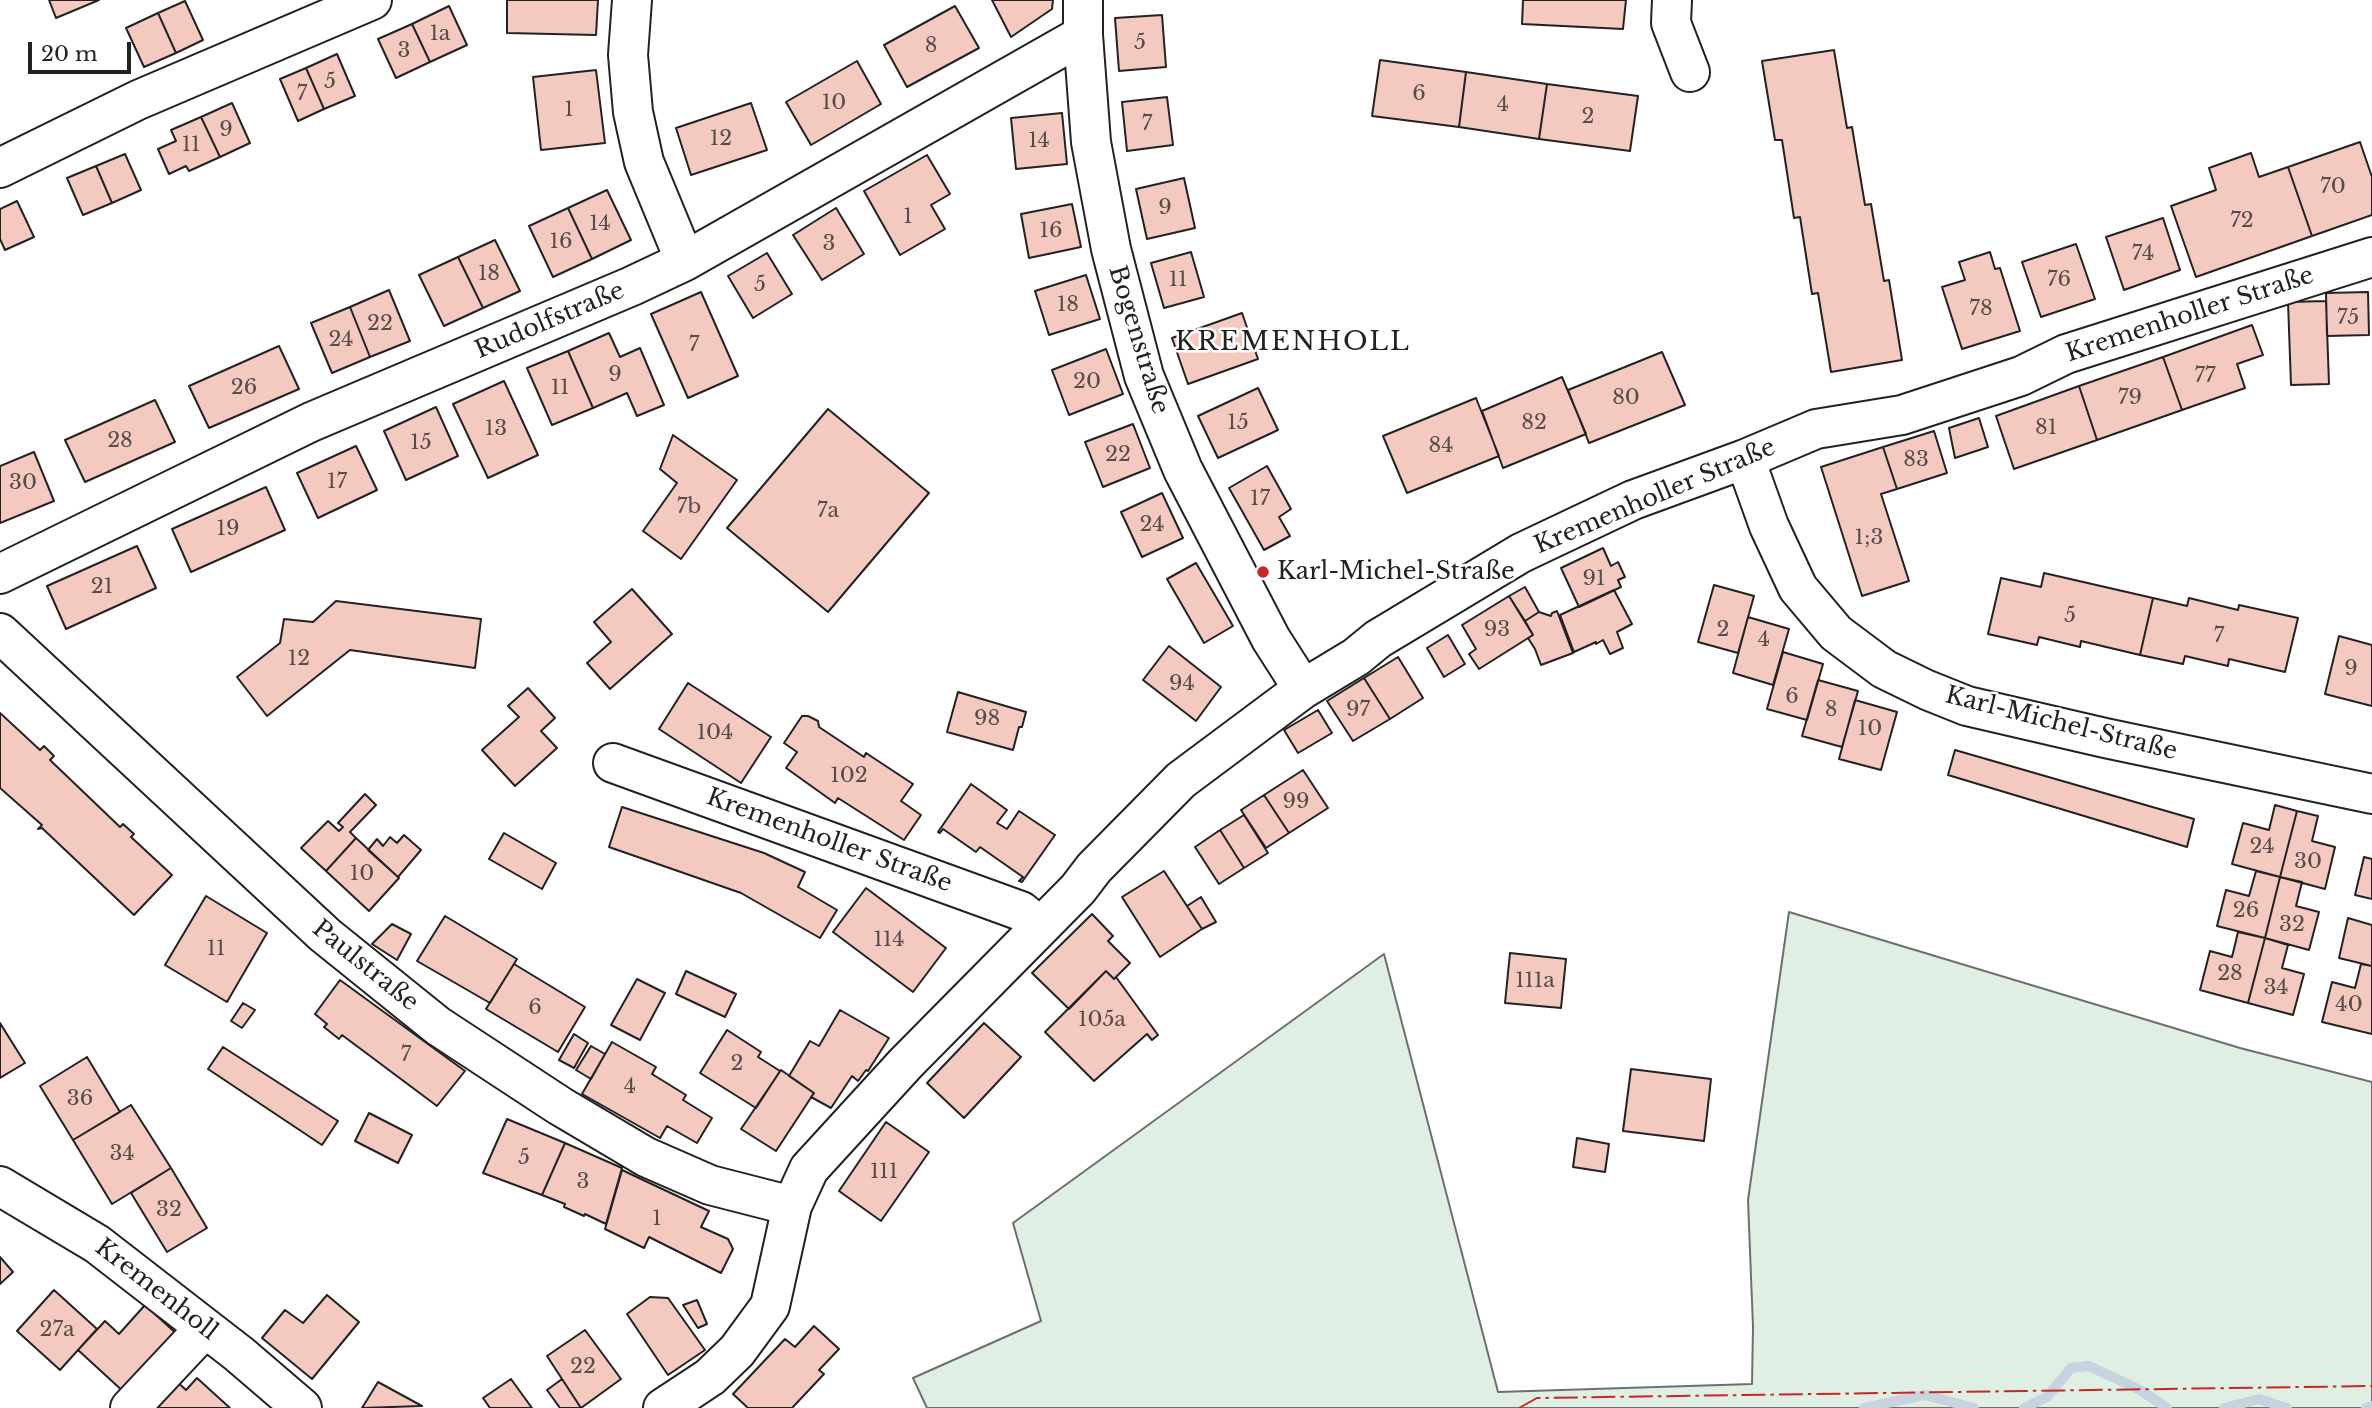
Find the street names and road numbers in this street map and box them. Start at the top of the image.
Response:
street label: Kremenholler Straße [2062,261,2318,369]
street label: Bogenstraße [1102,262,1174,418]
street label: Rudolfstraße [471,277,629,365]
street label: Kremenholler Straße [1530,433,1780,561]
street label: Karl-Michel-Straße [1942,681,2180,767]
street label: Kremenholler Straße [702,783,956,899]
street label: Paulstraße [306,914,424,1018]
street label: Kremenholl [89,1233,223,1347]

